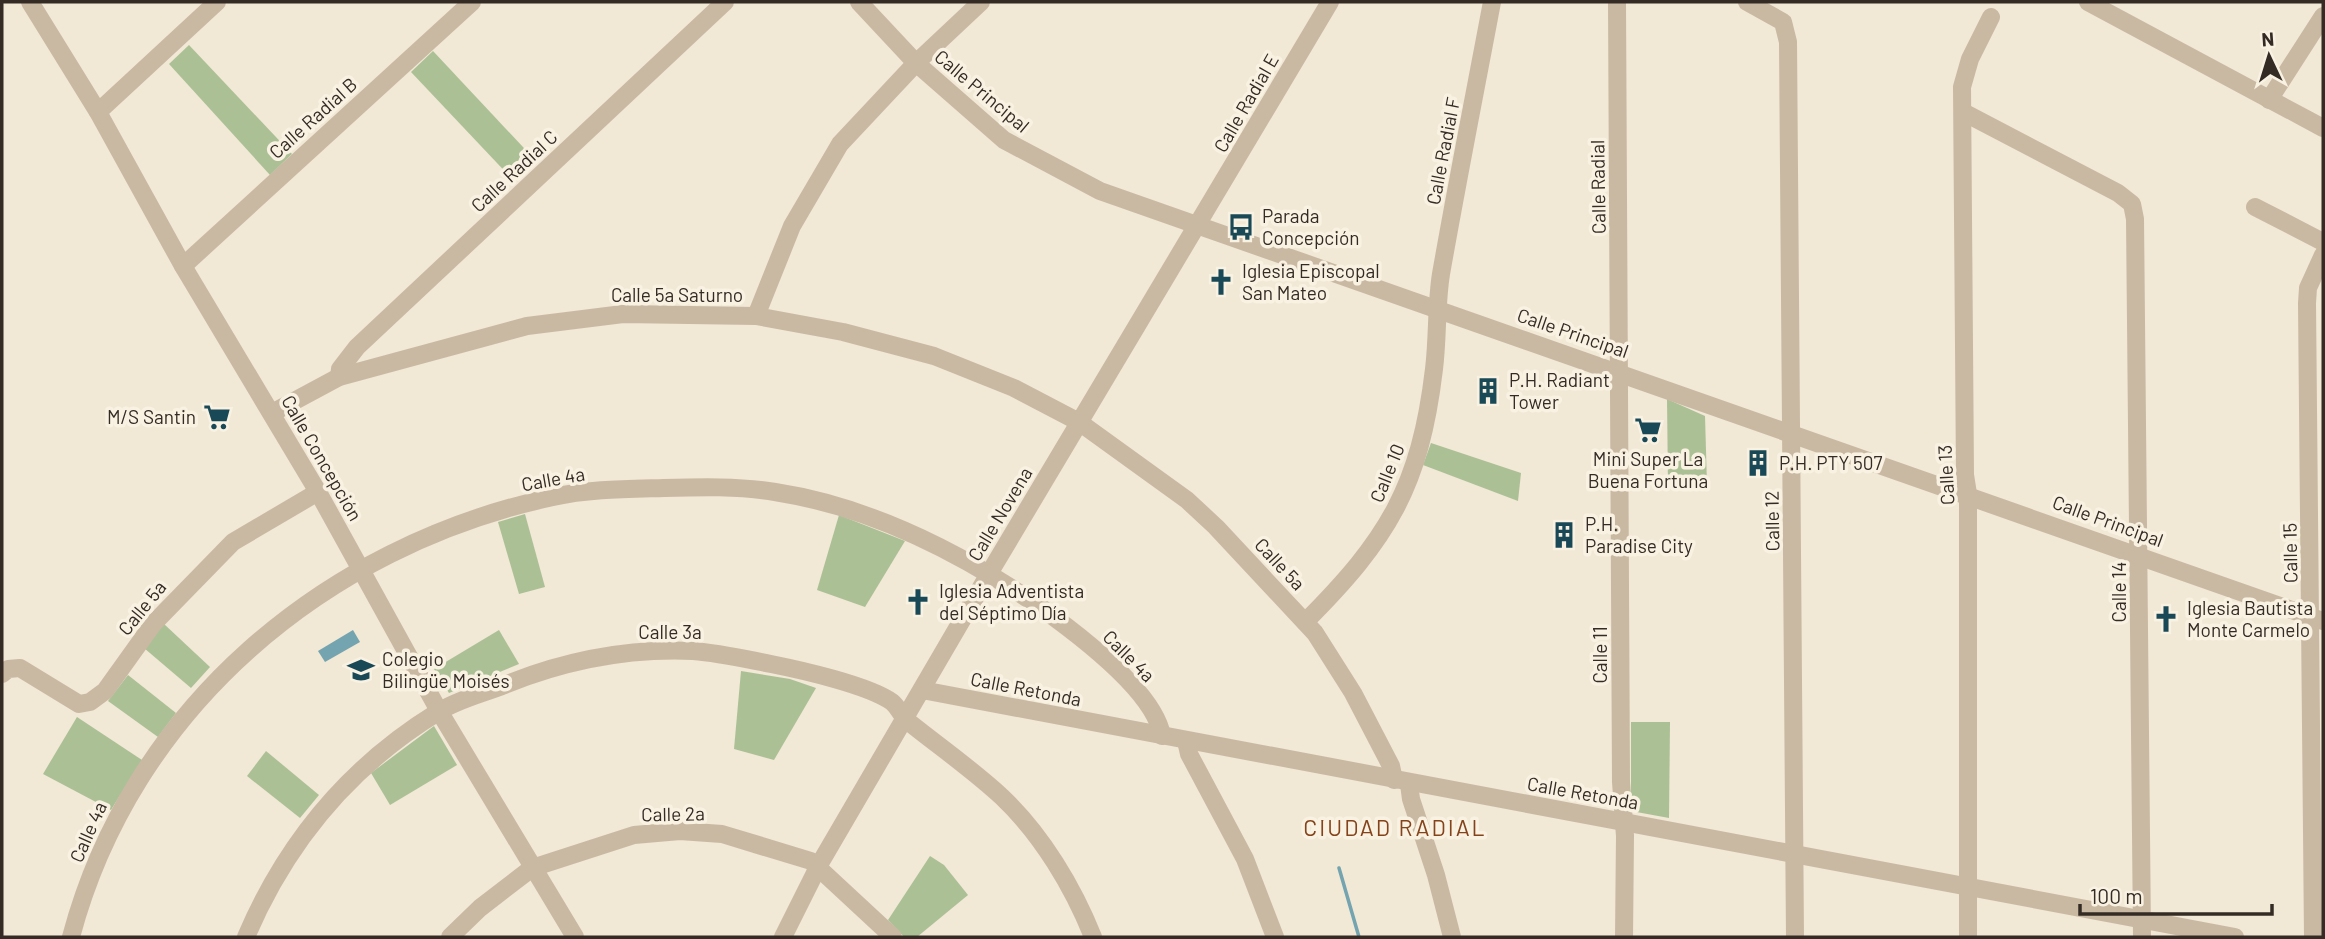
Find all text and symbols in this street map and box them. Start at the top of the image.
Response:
north arrow [2234,21,2304,91]
text: N [2261,27,2275,50]
street label: Calle Principal [930,44,1034,137]
street label: Calle Radial E [1208,49,1283,156]
street label: Calle Radial B [264,72,361,163]
street label: Calle Radial F [1421,95,1464,207]
street label: Calle Radial C [466,125,562,216]
street label: Calle Radial [1585,140,1610,234]
place label: Parada Concepción [1262,204,1359,249]
bus stop icon: Parada Concepción [1226,212,1256,242]
place label: Iglesia Episcopal San Mateo [1242,259,1380,304]
church icon: Iglesia Episcopal San Mateo [1206,267,1236,297]
street label: Calle 5a Saturno [611,283,743,306]
street label: Calle Principal [1514,303,1632,362]
place label: P.H. Radiant Tower [1509,368,1610,413]
building icon: P.H. Radiant Tower [1473,376,1503,406]
street label: Calle Concepción [277,391,368,525]
supermarket icon: M/S Santin [202,402,232,432]
place label: M/S Santin [107,405,196,428]
supermarket icon: Mini Super La Buena Fortuna [1633,415,1663,445]
street label: Calle 10 [1364,440,1409,505]
street label: Calle 13 [1932,444,1959,506]
place label: Mini Super La Buena Fortuna [1588,447,1708,492]
building icon: P.H. PTY 507 [1743,448,1773,478]
place label: P.H. PTY 507 [1779,451,1883,474]
street label: Calle 4a [519,462,586,495]
street label: Calle Novena [963,463,1037,565]
street label: Calle Principal [2050,490,2167,551]
street label: Calle 12 [1759,491,1784,552]
place label: P.H. Paradise City [1585,512,1693,557]
building icon: P.H. Paradise City [1549,520,1579,550]
street label: Calle 15 [2277,523,2302,583]
street label: Calle 5a [1250,533,1310,595]
street label: Calle 14 [2107,562,2130,622]
street label: Calle 5a [113,576,170,640]
place label: Iglesia Adventista del Séptimo Día [939,579,1084,624]
church icon: Iglesia Adventista del Séptimo Día [903,587,933,617]
place label: Iglesia Bautista Monte Carmelo [2187,596,2313,641]
church icon: Iglesia Bautista Monte Carmelo [2151,604,2181,634]
street label: Calle 3a [638,620,702,643]
street label: Calle 4a [1099,625,1160,686]
street label: Calle 11 [1588,626,1611,684]
place label: Colegio Bilingüe Moisés [382,647,510,692]
school or university icon: Colegio Bilingüe Moisés [346,655,376,685]
street label: Calle Retonda [969,666,1084,711]
street label: Calle Retonda [1526,771,1640,814]
street label: Calle 4a [64,798,111,866]
street label: Calle 2a [641,801,705,826]
district label: CIUDAD RADIAL [1303,813,1487,841]
scale bar [2080,872,2272,916]
text: 100 m [2090,883,2143,908]

